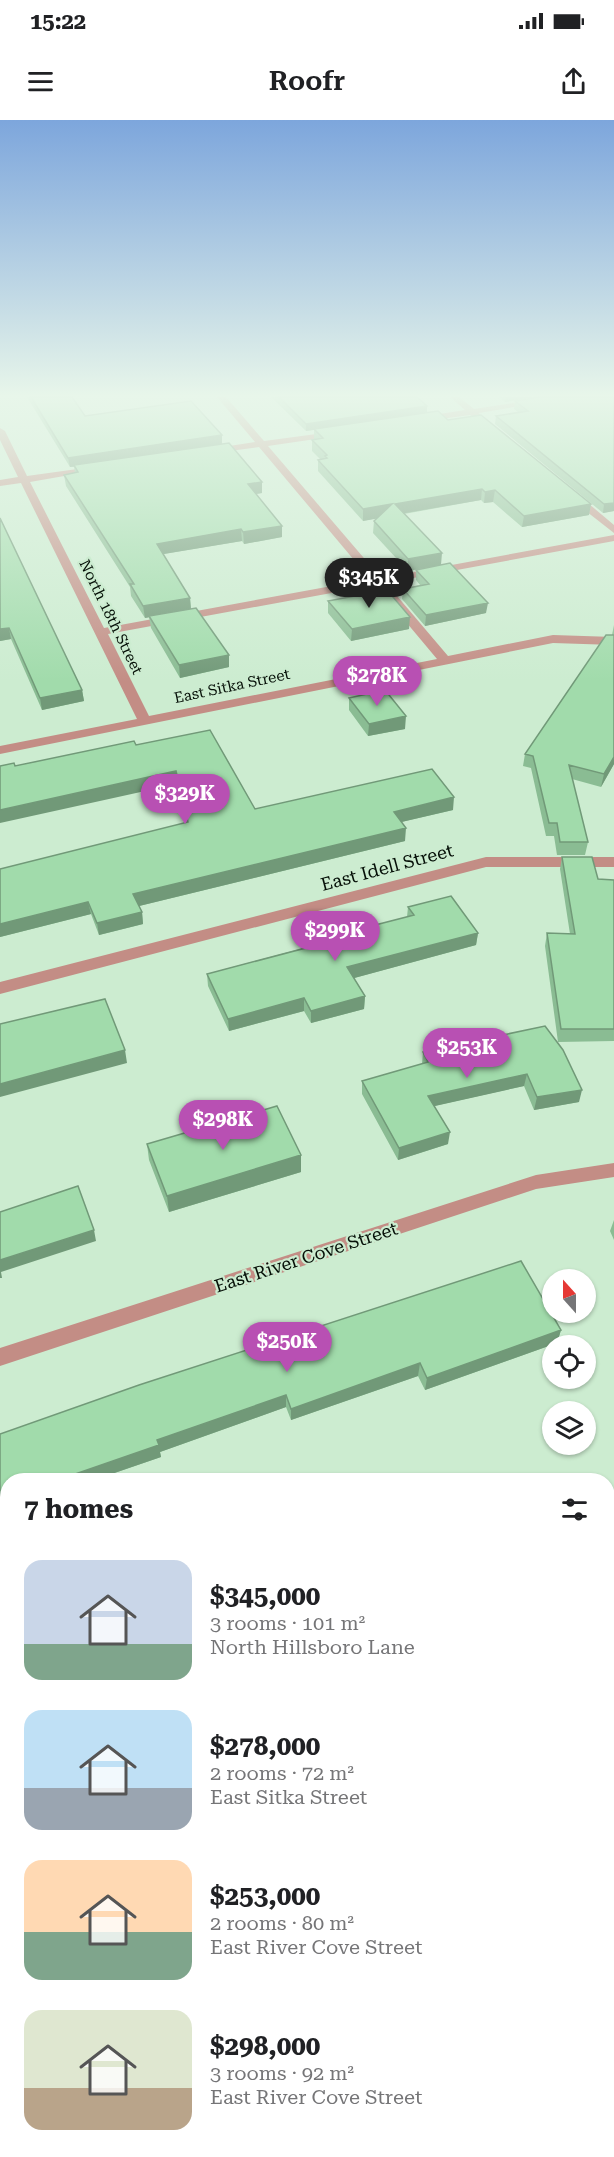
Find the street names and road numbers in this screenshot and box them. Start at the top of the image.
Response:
street label: North 18th Street [75,557,147,678]
street label: East Sitka Street [172,665,292,707]
street label: East Idell Street [318,839,456,895]
street label: East River Cove Street [212,1217,400,1297]

